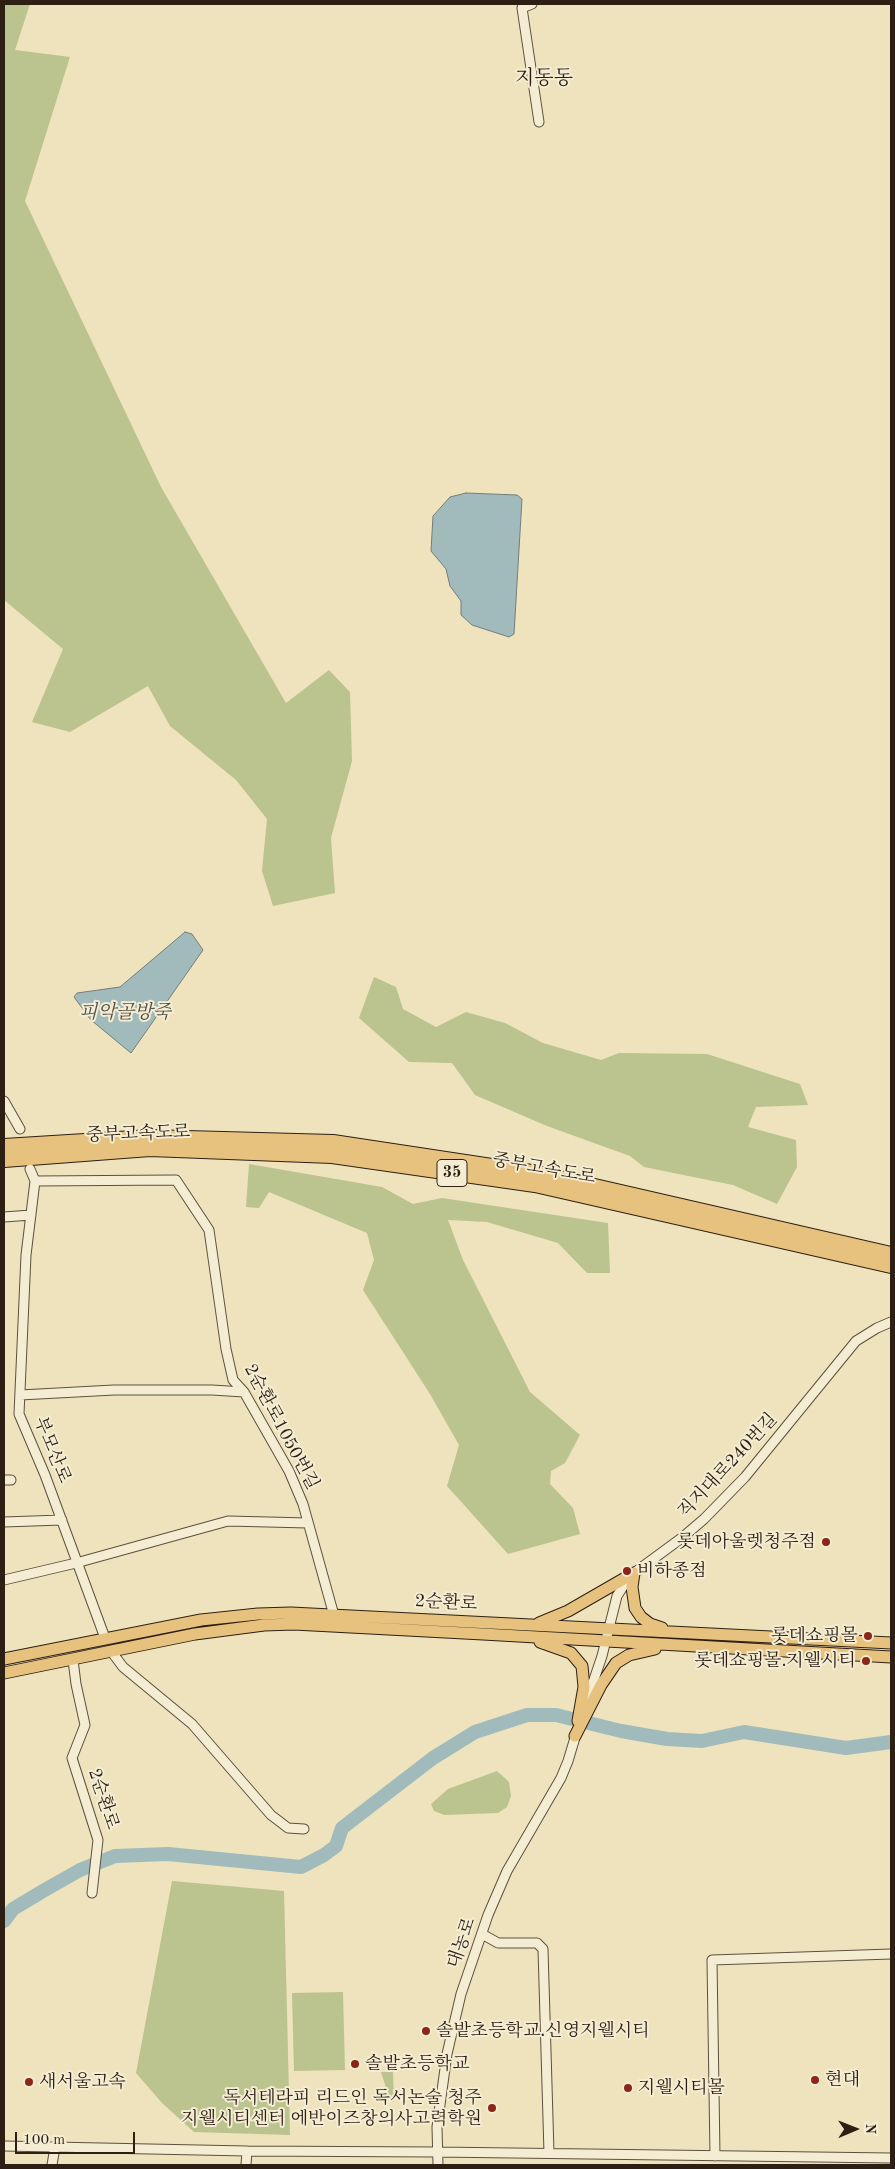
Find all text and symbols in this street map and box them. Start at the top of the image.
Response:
district label: 지동동 [515,67,573,91]
water label: 피악골방죽 [79,1002,171,1024]
street label: 중부고속도로 [85,1121,191,1147]
street label: 중부고속도로 [491,1149,597,1189]
road number: 35 [437,1160,467,1186]
street label: 2순환로1050번길 [239,1361,323,1493]
street label: 직지대로240번길 [674,1409,782,1523]
street label: 부모산로 [29,1414,75,1486]
place label: 롯데아울렛청주점 [677,1531,816,1553]
marker: 롯데아울렛청주점 [820,1536,832,1548]
place label: 비하종점 [637,1560,707,1582]
marker: 비하종점 [621,1565,633,1577]
street label: 2순환로 [414,1591,478,1615]
place label: 롯데쇼핑몰 [771,1625,858,1647]
marker: 롯데쇼핑몰 [862,1630,874,1642]
place label: 롯데쇼핑몰.지웰시티 [694,1650,856,1672]
marker: 롯데쇼핑몰.지웰시티 [860,1655,872,1667]
street label: 2순환로 [83,1766,123,1832]
street label: 대농로 [443,1915,481,1971]
place label: 솔밭초등학교.신영지웰시티 [436,2020,650,2042]
marker: 솔밭초등학교.신영지웰시티 [420,2025,432,2037]
place label: 솔밭초등학교 [365,2053,469,2075]
marker: 솔밭초등학교 [349,2058,361,2070]
place label: 현대 [825,2069,860,2091]
place label: 새서울고속 [39,2071,126,2093]
marker: 현대 [809,2074,821,2086]
marker: 새서울고속 [23,2076,35,2088]
place label: 지웰시티몰 [638,2077,725,2099]
marker: 지웰시티몰 [622,2082,634,2094]
place label: 독서테라피 리드인 독서논술 청주 지웰시티센터 에반이즈창의사고력학원 [181,2087,482,2130]
marker: 독서테라피 리드인 독서논술 청주 지웰시티센터 에반이즈창의사고력학원 [486,2102,498,2114]
north arrow [830,2104,880,2154]
scale bar [18,2122,138,2154]
text: N [863,2123,877,2134]
text: 100 m [23,2133,65,2148]

